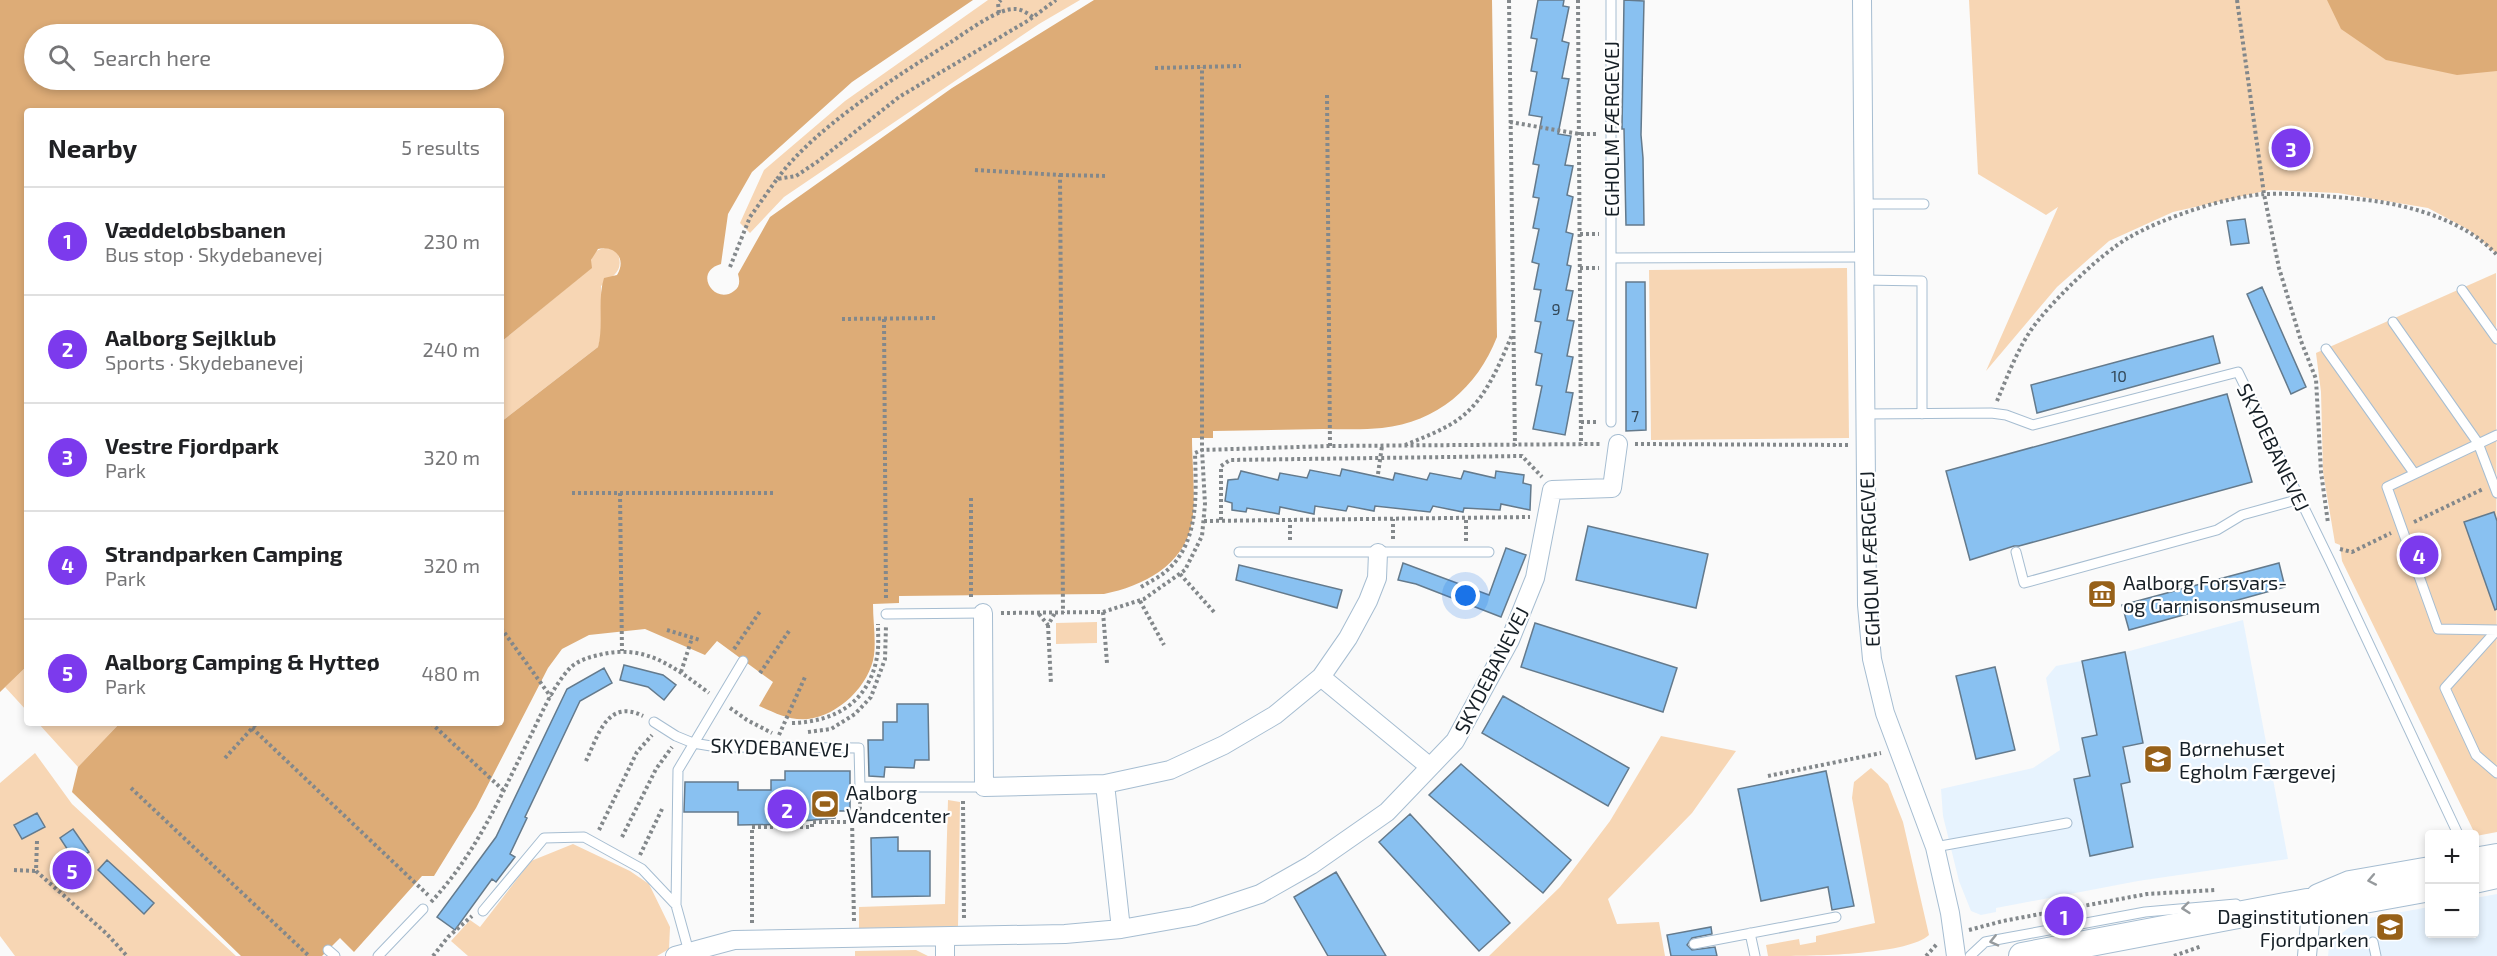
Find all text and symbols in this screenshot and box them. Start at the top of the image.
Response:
search box [24,24,504,90]
icon: search [45,41,78,74]
street label: EGHOLM FÆRGEVEJ [1599,41,1623,217]
text: Search here [93,44,211,70]
pin: 3 [2272,126,2310,170]
text: Nearby [48,132,137,163]
text: 5 results [401,135,480,159]
text: Væddeløbsbanen [105,216,286,242]
text: 1 [63,229,72,253]
text: 230 m [424,229,480,253]
text: Bus stop · Skydebanevej [105,242,323,266]
house number: 9 [1551,299,1561,318]
text: Aalborg Sejlklub [105,324,276,350]
text: 2 [62,337,73,361]
text: 240 m [422,337,480,361]
text: Sports · Skydebanevej [105,350,304,374]
house number: 10 [2111,366,2127,385]
street label: SKYDEBANEVEJ [2233,379,2315,515]
house number: 7 [1631,406,1639,425]
text: Vestre Fjordpark [105,432,279,458]
text: 3 [62,445,73,469]
text: 320 m [424,445,480,469]
text: Park [105,458,146,482]
street label: EGHOLM FÆRGEVEJ [1854,471,1884,647]
pin: 4 [2400,532,2438,578]
text: Strandparken Camping [105,540,343,566]
text: 4 [61,553,74,577]
text: 320 m [424,553,480,577]
text: Park [105,566,146,590]
place label: Aalborg Forsvars- og Garnisonsmuseum [2123,570,2320,617]
museum icon: Aalborg Forsvars- og Garnisonsmuseum [2086,578,2118,610]
your location [1451,581,1480,610]
street label: SKYDEBANEVEJ [1449,603,1533,737]
text: Aalborg Camping & Hytteø [105,648,380,674]
text: 5 [62,661,73,685]
text: 480 m [422,661,480,685]
text: Park [105,674,146,698]
street label: SKYDEBANEVEJ [710,733,850,761]
place label: Børnehuset Egholm Færgevej [2179,736,2336,783]
school or university icon: Børnehuset Egholm Færgevej [2142,743,2174,775]
place label: Aalborg Vandcenter [846,780,950,827]
pin: 2 [768,786,806,832]
sports icon: Aalborg Vandcenter [809,788,841,820]
map controls [2425,830,2479,938]
button: + [2425,830,2479,884]
pin: 5 [52,848,92,892]
one-way arrow [2367,873,2377,886]
button: − [2425,884,2479,938]
pin: 1 [2044,894,2084,938]
one-way arrow [2182,901,2191,914]
place label: Daginstitutionen Fjordparken [2217,904,2369,951]
school or university icon: Daginstitutionen Fjordparken [2374,911,2406,943]
one-way arrow [1989,933,1999,946]

